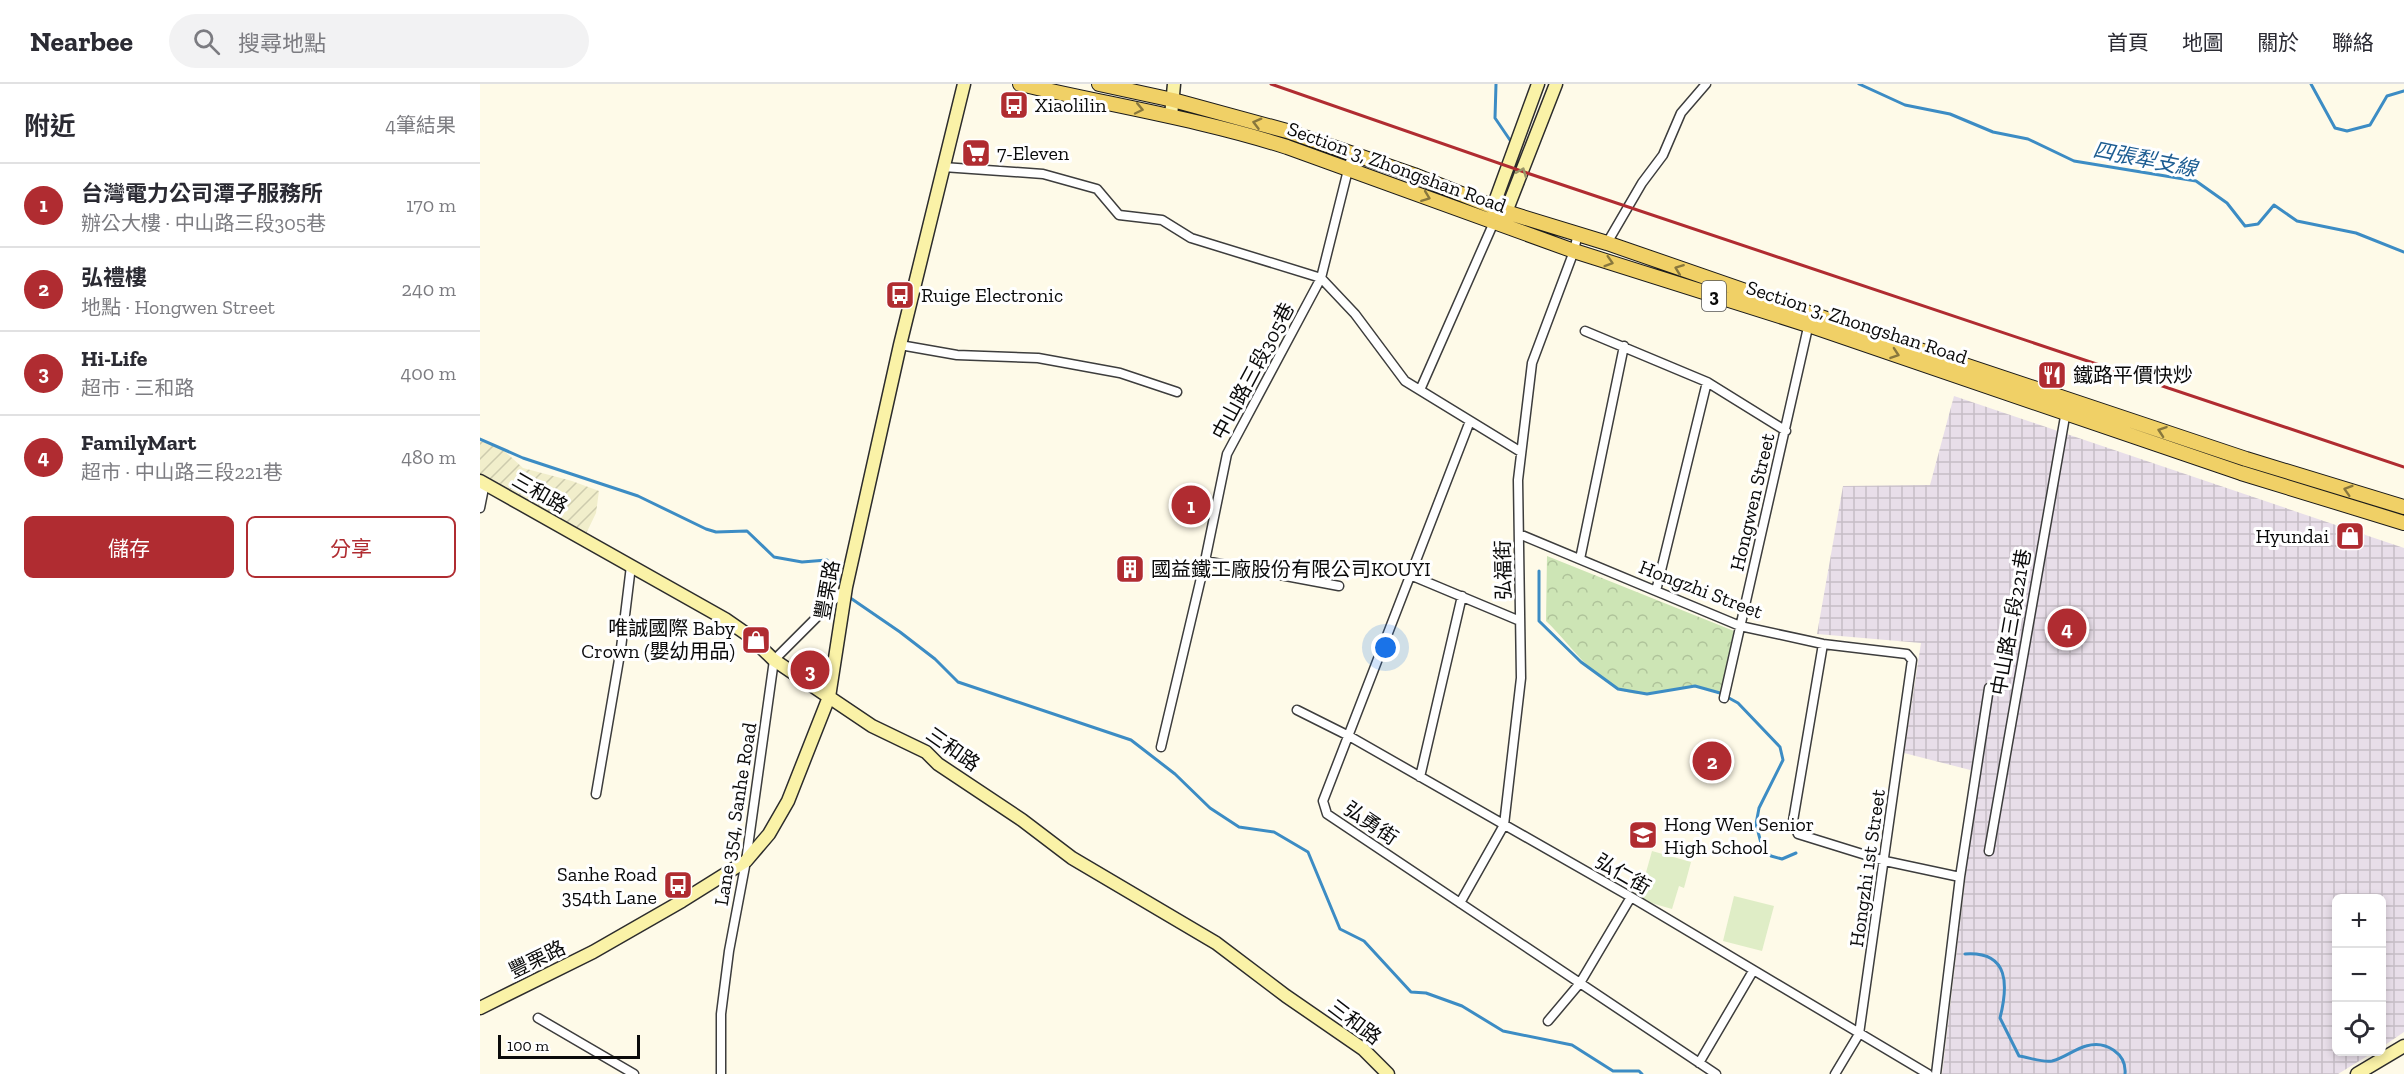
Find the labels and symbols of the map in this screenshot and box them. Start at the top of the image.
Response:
bus stop icon: Xiaolilin [998,89,1030,121]
place label: Xiaolilin [1035,93,1107,117]
one-way arrow [1134,102,1144,115]
street label: Section 3, Zhongshan Road [1284,116,1510,218]
one-way arrow [1252,118,1262,130]
supermarket icon: 7-Eleven [960,137,992,169]
water label: 四張犁支線 [2091,137,2201,182]
place label: 7-Eleven [997,141,1070,165]
one-way arrow [1514,167,1527,178]
one-way arrow [1419,190,1430,202]
one-way arrow [1603,255,1614,267]
one-way arrow [1674,263,1685,276]
street label: Section 3, Zhongshan Road [1743,275,1971,369]
bus stop icon: Ruige Electronic [884,279,916,311]
road number: 3 [1702,281,1726,311]
place label: Ruige Electronic [921,283,1063,307]
street label: 中山路三段305巷 [1207,298,1299,444]
one-way arrow [1889,347,1900,359]
restaurant icon: 鐵路平價快炒 [2036,359,2068,391]
place label: 鐵路平價快炒 [2073,363,2193,387]
one-way arrow [2157,425,2168,438]
street label: Hongwen Street [1725,430,1780,573]
street label: 三和路 [508,468,572,518]
pin: 1 [1172,482,1210,528]
one-way arrow [2343,485,2354,497]
shop icon: Hyundai [2334,520,2366,552]
place label: Hyundai [2255,524,2329,548]
street label: 弘福街 [1490,540,1516,600]
street label: 中山路三段221巷 [1986,547,2036,697]
building icon: 國益鐵工廠股份有限公司KOUYI [1114,553,1146,585]
street label: Hongzhi Street [1636,554,1767,624]
place label: 國益鐵工廠股份有限公司KOUYI [1151,557,1431,581]
street label: 豐栗路 [810,558,844,622]
pin: 4 [2048,606,2086,650]
place label: 唯誠國際 Baby Crown (嬰幼用品) [581,616,736,663]
shop icon: 唯誠國際 Baby Crown (嬰幼用品) [740,624,772,656]
your location [1371,633,1400,662]
pin: 3 [790,648,830,692]
street label: Lane 354, Sanhe Road [709,721,761,907]
street label: 三和路 [922,722,984,776]
pin: 2 [1692,738,1732,784]
street label: Hongzhi 1st Street [1844,787,1890,948]
street label: 弘勇街 [1339,796,1403,850]
place label: Hong Wen Senior High School [1664,812,1814,859]
school or university icon: Hong Wen Senior High School [1627,819,1659,851]
street label: 弘仁街 [1591,849,1655,899]
place label: Sanhe Road 354th Lane [557,862,657,909]
bus stop icon: Sanhe Road 354th Lane [662,869,694,901]
street label: 豐栗路 [505,935,569,983]
street label: 三和路 [1324,994,1386,1050]
scale bar [498,1032,640,1060]

